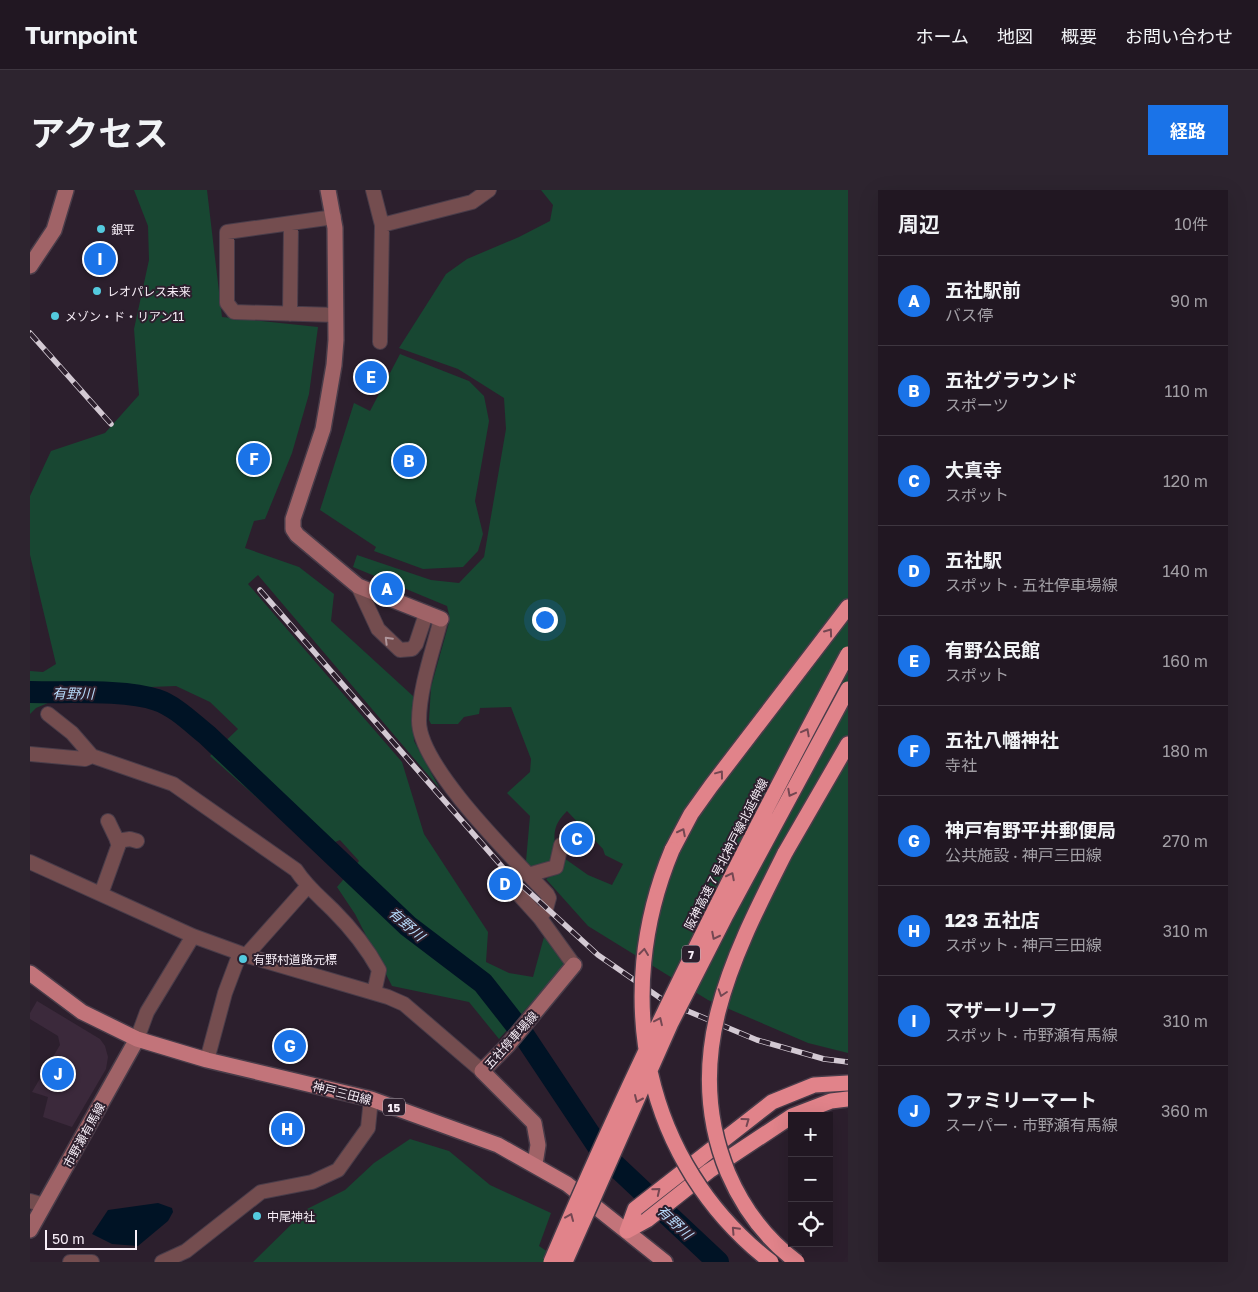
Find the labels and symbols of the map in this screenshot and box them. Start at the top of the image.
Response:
place label: 銀平 [111,222,135,237]
marker: 銀平 [95,223,107,235]
pin: I [84,240,116,278]
place label: レオパレス未来 [107,284,191,299]
marker: レオパレス未来 [91,285,103,297]
place label: メゾン・ド・リアン11 [65,309,184,324]
marker: メゾン・ド・リアン11 [49,310,61,322]
pin: E [355,358,387,396]
pin: F [238,440,270,478]
pin: B [393,442,425,480]
pin: A [371,570,403,608]
your location [532,607,558,633]
one-way arrow [824,629,832,638]
one-way arrow [385,637,394,646]
water label: 有野川 [52,684,96,702]
one-way arrow [800,728,810,737]
one-way arrow [714,770,723,780]
street label: 阪神高速７号北神戸線北延伸線 [681,776,771,932]
one-way arrow [787,788,797,797]
pin: C [561,820,593,858]
one-way arrow [676,828,686,837]
pin: D [489,865,521,903]
one-way arrow [725,872,735,881]
water label: 有野川 [386,904,430,946]
one-way arrow [711,931,721,940]
road number: 7 [682,946,700,962]
one-way arrow [639,948,649,956]
place label: 有野村道路元標 [253,952,337,967]
marker: 有野村道路元標 [237,953,249,965]
one-way arrow [718,988,728,997]
street label: 五社停車場線 [481,1008,541,1072]
one-way arrow [652,1017,663,1026]
pin: G [274,1027,306,1065]
pin: J [42,1055,74,1093]
street label: 神戸三田線 [311,1078,373,1108]
one-way arrow [633,1094,644,1103]
road number: 15 [383,1099,405,1116]
street label: 市野瀬有馬線 [60,1100,108,1170]
pin: H [271,1110,303,1148]
one-way arrow [740,1119,749,1127]
one-way arrow [651,1188,660,1196]
water label: 有野川 [654,1201,698,1244]
place label: 中尾神社 [267,1209,315,1224]
marker: 中尾神社 [251,1210,263,1222]
one-way arrow [563,1213,574,1222]
one-way arrow [732,1226,741,1235]
scale bar [45,1227,138,1250]

